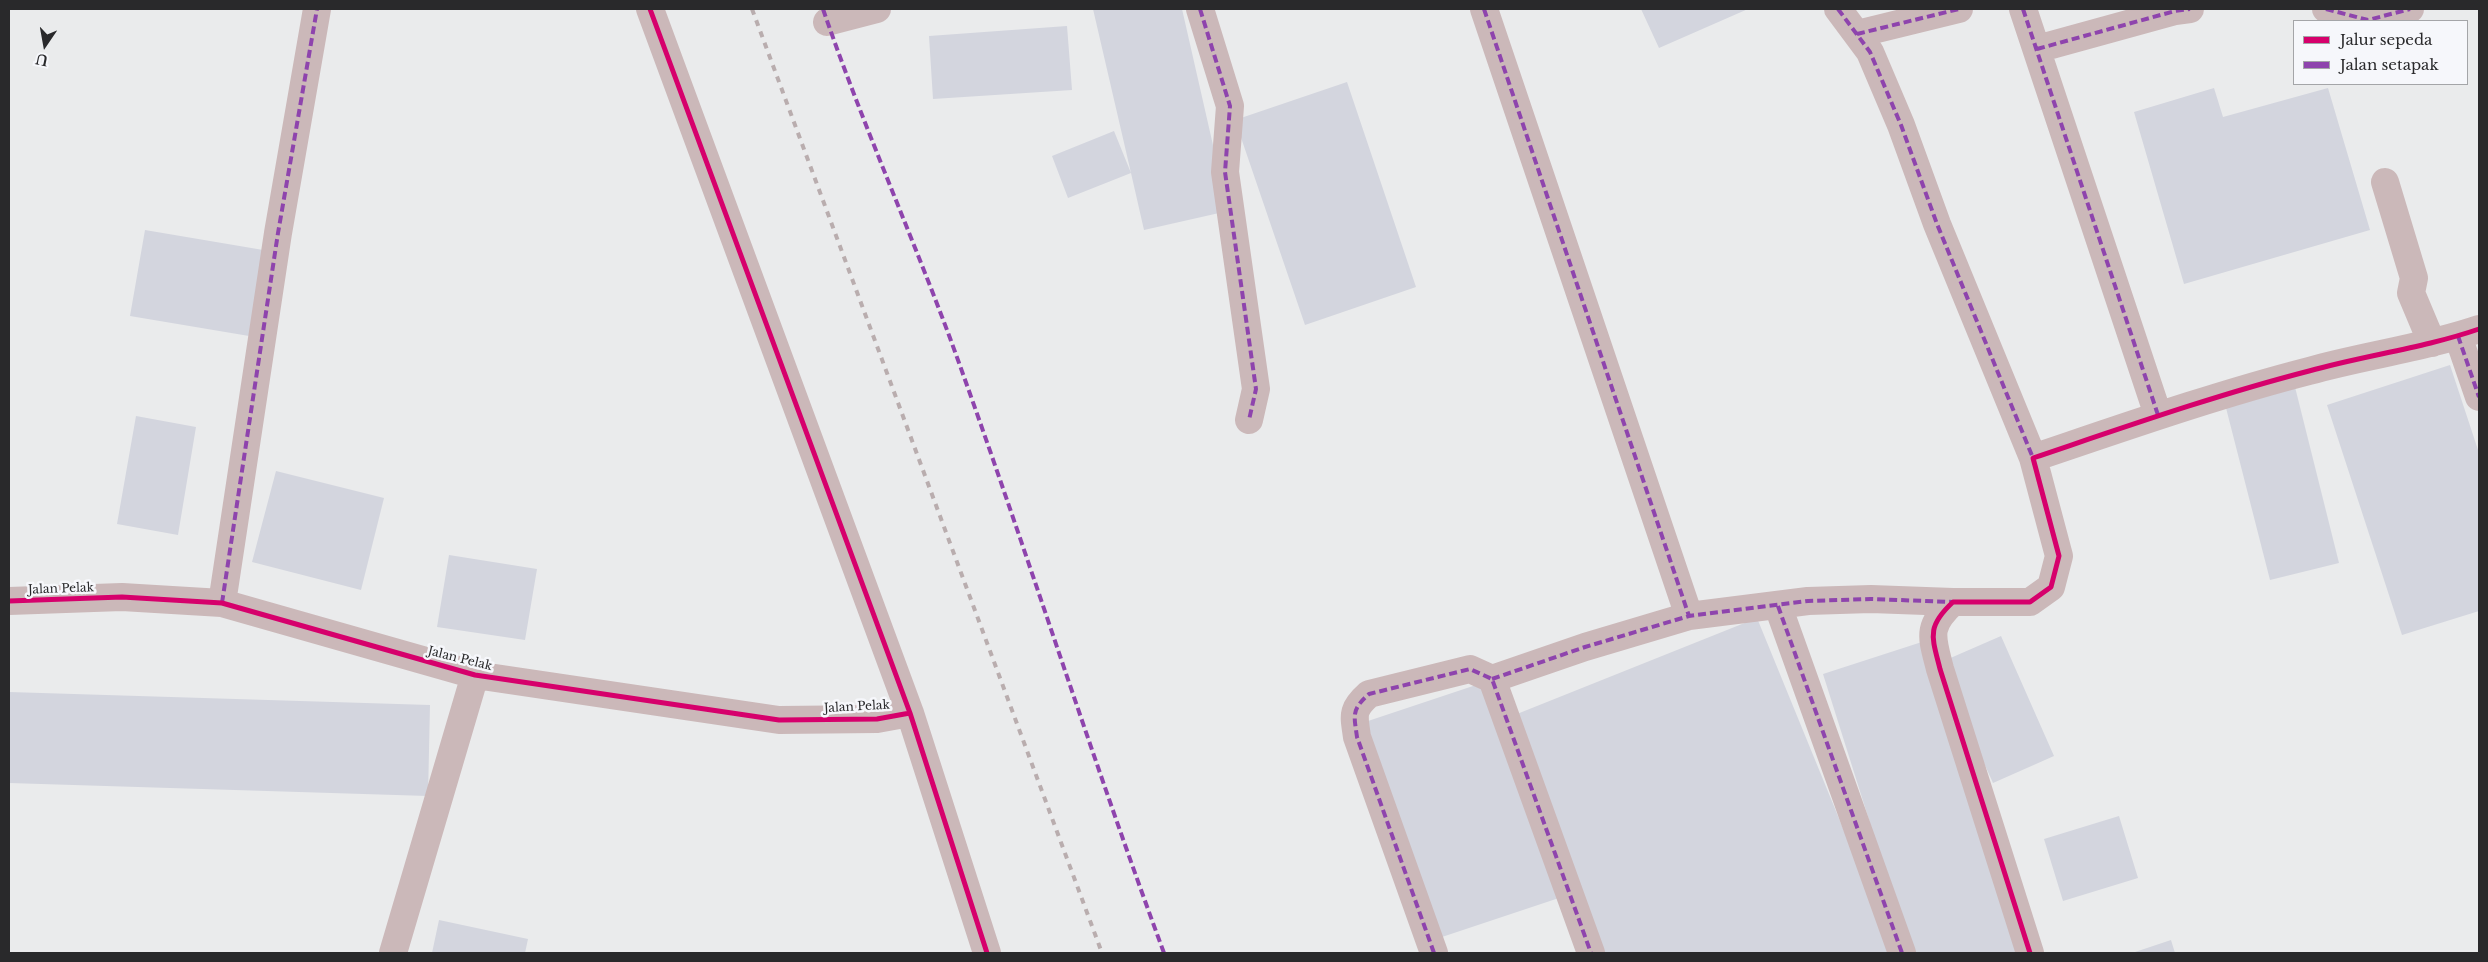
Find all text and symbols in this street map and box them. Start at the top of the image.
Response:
north arrow [20,20,70,70]
legend [2293,20,2468,85]
text: Jalur sepeda [2340,30,2432,49]
text: U [34,50,50,70]
text: Jalan setapak [2340,55,2439,74]
street label: Jalan Pelak [28,581,94,597]
street label: Jalan Pelak [426,644,494,674]
street label: Jalan Pelak [824,698,890,716]

